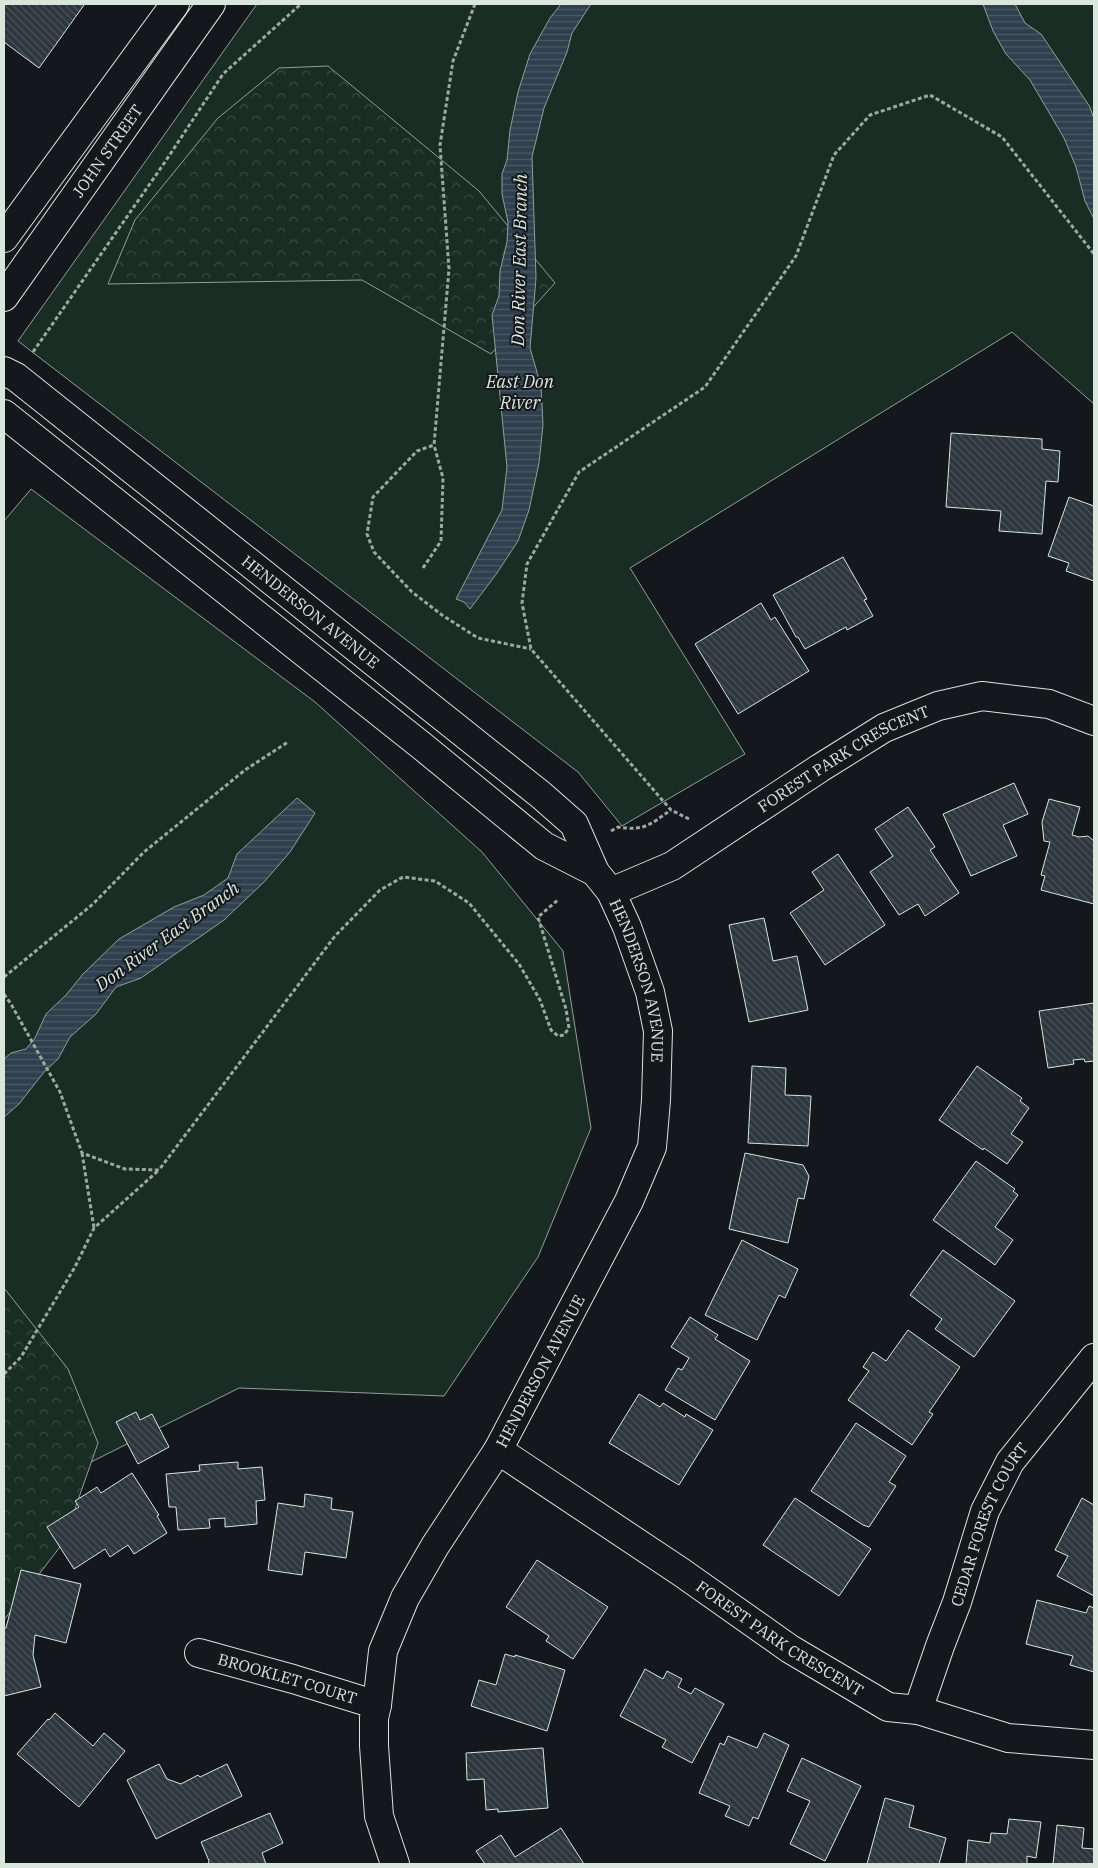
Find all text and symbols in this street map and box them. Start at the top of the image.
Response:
street label: JOHN STREET [68,101,147,201]
water label: Don River East Branch [506,174,532,347]
water label: East Don River [485,370,555,414]
street label: HENDERSON AVENUE [238,551,383,672]
street label: FOREST PARK CRESCENT [754,701,932,817]
water label: Don River East Branch [90,876,244,997]
street label: HENDERSON AVENUE [605,896,668,1063]
street label: HENDERSON AVENUE [491,1291,589,1451]
street label: CEDAR FOREST COURT [946,1438,1032,1609]
street label: FOREST PARK CRESCENT [692,1576,867,1700]
street label: BROOKLET COURT [216,1649,359,1708]

